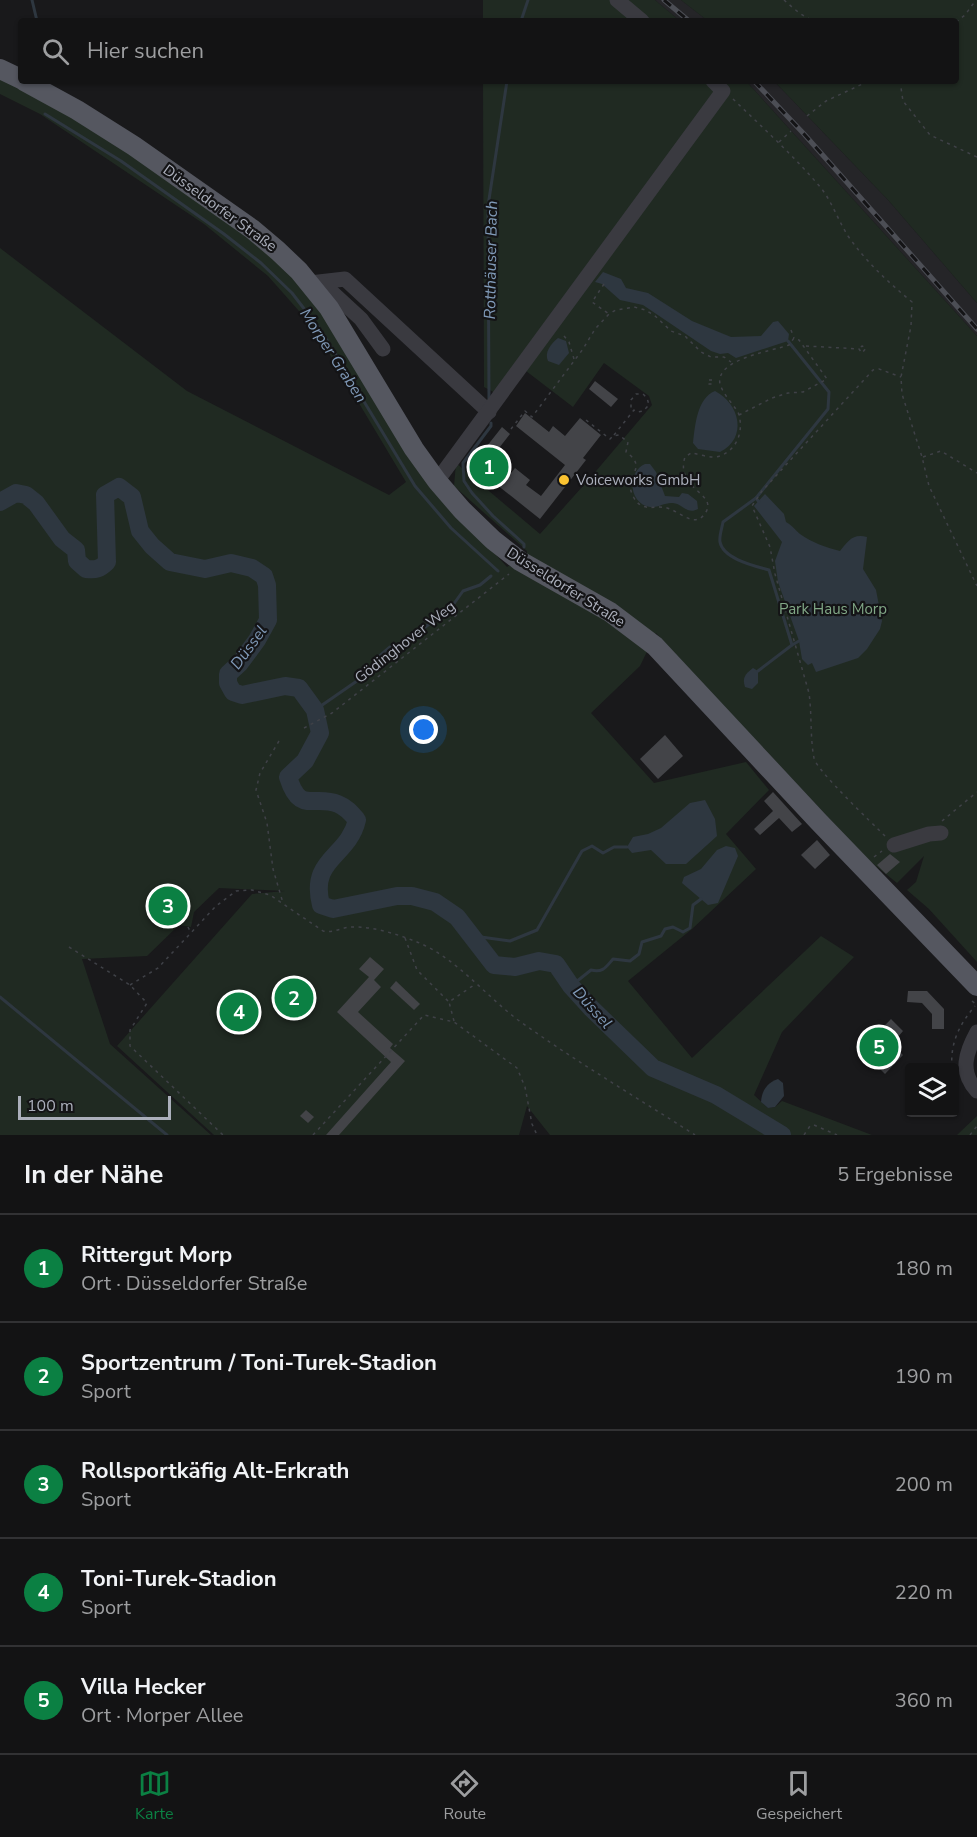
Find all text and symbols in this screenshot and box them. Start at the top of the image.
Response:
search box [18,18,959,84]
icon: search [39,35,72,68]
text: Hier suchen [87,36,204,66]
street label: Düsseldorfer Straße [159,160,281,256]
water label: Rotthäuser Bach [479,200,503,320]
water label: Morper Graben [294,304,372,407]
pin: 1 [470,444,508,490]
place label: Voiceworks GmbH [575,470,701,490]
marker: Voiceworks GmbH [557,473,571,487]
street label: Düsseldorfer Straße [503,542,629,632]
street label: Gödinghover Weg [350,596,460,688]
park label: Park Haus Morp [779,599,887,619]
water label: Düssel [225,621,272,674]
your location [409,715,438,744]
pin: 3 [148,884,188,928]
pin: 2 [274,976,314,1020]
water label: Düssel [568,982,617,1034]
pin: 4 [220,990,258,1034]
pin: 5 [860,1024,898,1070]
map controls [905,1063,959,1117]
button: layers [905,1063,959,1117]
scale bar [18,1093,171,1120]
text: 100 m [27,1095,74,1117]
text: In der Nähe [24,1157,163,1192]
text: 5 Ergebnisse [837,1161,953,1188]
text: Rittergut Morp [81,1240,232,1270]
text: 1 [38,1255,50,1282]
text: 180 m [895,1255,953,1282]
text: Ort · Düsseldorfer Straße [81,1270,307,1297]
text: Sportzentrum / Toni-Turek-Stadion [81,1348,437,1378]
text: 2 [38,1363,50,1390]
text: 190 m [895,1363,953,1390]
text: Sport [81,1378,131,1405]
text: Rollsportkäfig Alt-Erkrath [81,1456,350,1486]
text: 3 [38,1471,50,1498]
text: 200 m [895,1471,953,1498]
text: Sport [81,1486,131,1513]
text: Toni-Turek-Stadion [81,1564,277,1594]
text: 4 [38,1579,50,1606]
text: 220 m [895,1579,953,1606]
text: Sport [81,1594,131,1621]
text: Villa Hecker [81,1672,206,1702]
text: 5 [38,1687,50,1714]
text: 360 m [895,1687,953,1714]
text: Ort · Morper Allee [81,1702,243,1729]
tab: Karte [135,1767,174,1825]
tab: Route [444,1767,486,1825]
tab: Gespeichert [756,1767,842,1825]

